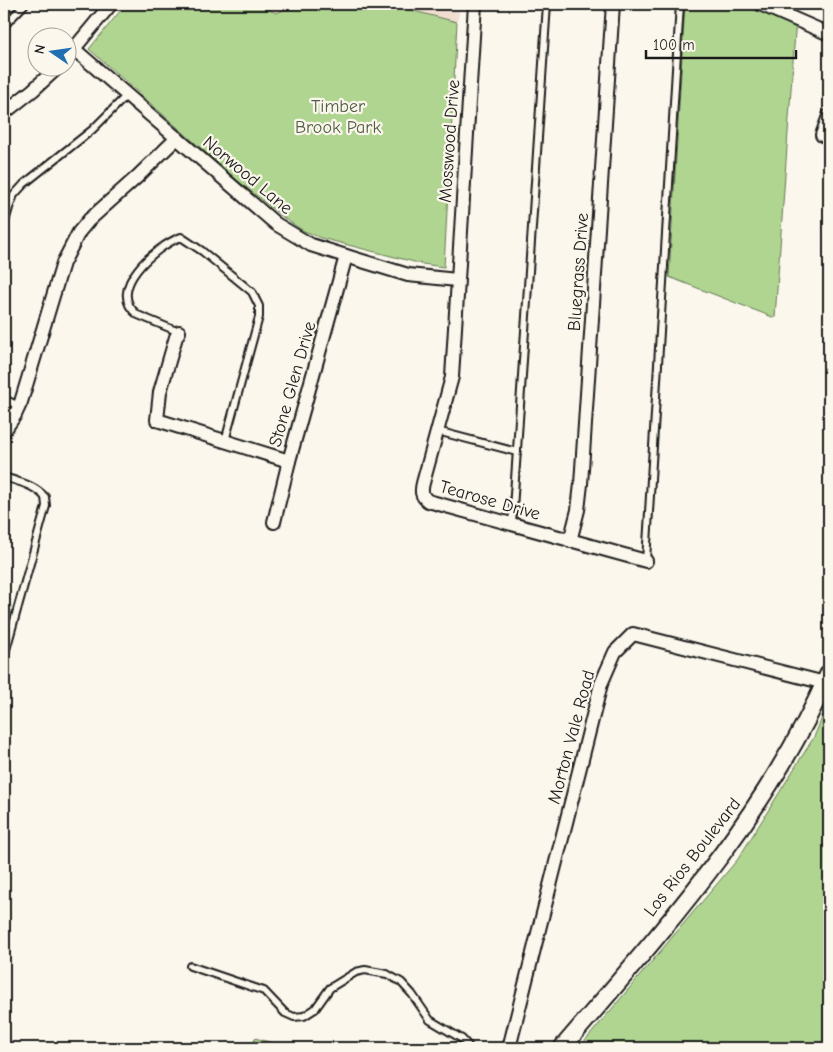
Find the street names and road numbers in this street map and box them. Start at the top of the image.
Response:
street label: Mosswood Drive [435,79,464,203]
street label: Norwood Lane [199,132,297,219]
street label: Bluegrass Drive [564,212,593,332]
street label: Stone Glen Drive [265,319,320,449]
street label: Tearose Drive [437,476,543,525]
street label: Morton Vale Road [544,668,599,806]
street label: Los Rios Boulevard [640,794,745,921]

